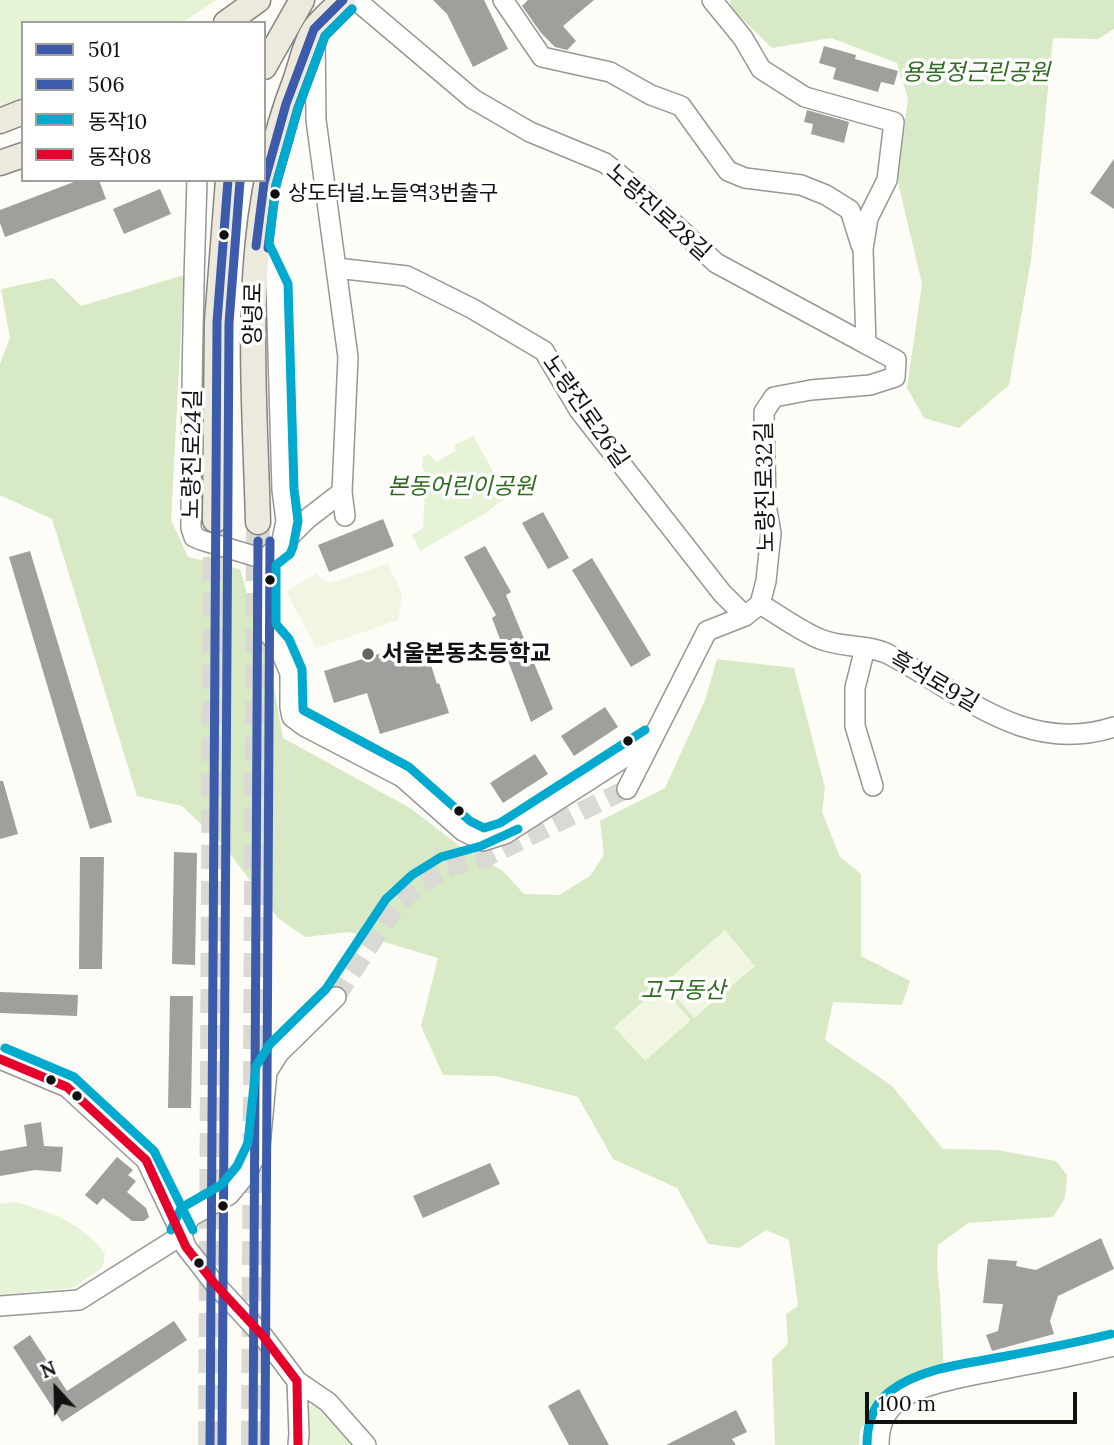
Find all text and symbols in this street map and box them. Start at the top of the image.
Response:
legend [21,21,266,182]
text: 501 [88,36,120,63]
park label: 용봉정근린공원 [902,59,1050,87]
text: 506 [88,71,125,98]
text: 동작10 [88,108,147,135]
text: 동작08 [88,143,151,170]
street label: 노량진로28길 [600,159,716,267]
place label: 상도터널.노들역3번출구 [288,181,498,207]
marker: 상도터널.노들역3번출구 [268,187,282,201]
unlabelled marker [217,228,231,242]
street label: 양녕로 [240,282,268,346]
street label: 노량진로26길 [536,350,634,474]
street label: 노량진로24길 [178,389,208,519]
street label: 노량진로32길 [751,421,781,553]
park label: 본동어린이공원 [387,473,535,501]
unlabelled marker [263,573,277,587]
place label: 서울본동초등학교 [382,640,551,668]
marker: 서울본동초등학교 [360,646,376,662]
street label: 흑석로9길 [885,646,983,718]
unlabelled marker [621,734,635,748]
unlabelled marker [452,804,466,818]
park label: 고구동산 [641,977,725,1005]
unlabelled marker [44,1073,58,1087]
unlabelled marker [70,1089,84,1103]
unlabelled marker [216,1199,230,1213]
unlabelled marker [192,1256,206,1270]
north arrow [21,1354,91,1424]
text: N [37,1356,59,1383]
scale bar [869,1378,1081,1422]
text: 100 m [878,1390,936,1417]

